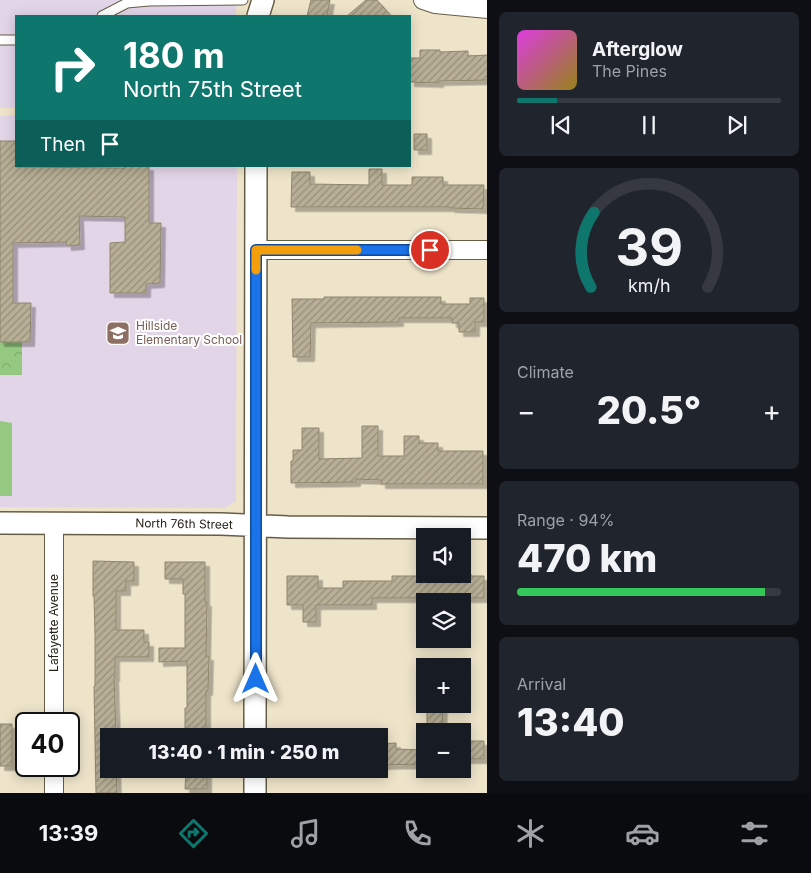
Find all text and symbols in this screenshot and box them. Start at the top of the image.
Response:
text: 180 m [123,34,225,76]
icon: right [40,35,105,100]
text: Afterglow [592,38,683,61]
text: The Pines [592,61,667,81]
text: North 75th Street [123,76,302,102]
icon: previous [547,111,575,139]
icon: pause [635,111,663,139]
icon: next [723,111,751,139]
icon: arrive [96,130,124,158]
text: Then [40,133,86,156]
text: 39 [615,216,683,279]
pin [409,229,451,271]
icon: arrive [416,236,444,264]
text: km/h [628,275,670,296]
place label: Hillside Elementary School [136,318,242,347]
school or university icon: Hillside Elementary School [105,320,131,346]
text: Climate [517,362,574,382]
text: 20.5° [597,387,701,433]
text: − [517,394,536,428]
text: + [762,394,781,428]
text: Range · 94% [517,510,614,530]
street label: North 76th Street [135,515,233,532]
map controls [416,528,471,778]
button: sound [416,528,471,583]
text: 470 km [517,535,657,581]
street label: Lafayette Avenue [46,574,61,672]
button: layers [416,593,471,648]
position arrow [229,652,281,704]
button: + [416,658,471,713]
text: Arrival [517,674,566,694]
text: 13:40 [517,699,625,745]
speed limit sign: 40 [15,712,80,777]
button: − [416,723,471,778]
text: 13:40 · 1 min · 250 m [149,741,339,764]
icon: directions [176,816,211,851]
icon: music [288,816,323,851]
icon: phone [400,816,435,851]
icon: climate [513,816,548,851]
icon: car [625,816,660,851]
icon: filters [737,816,772,851]
text: 13:39 [39,820,98,846]

